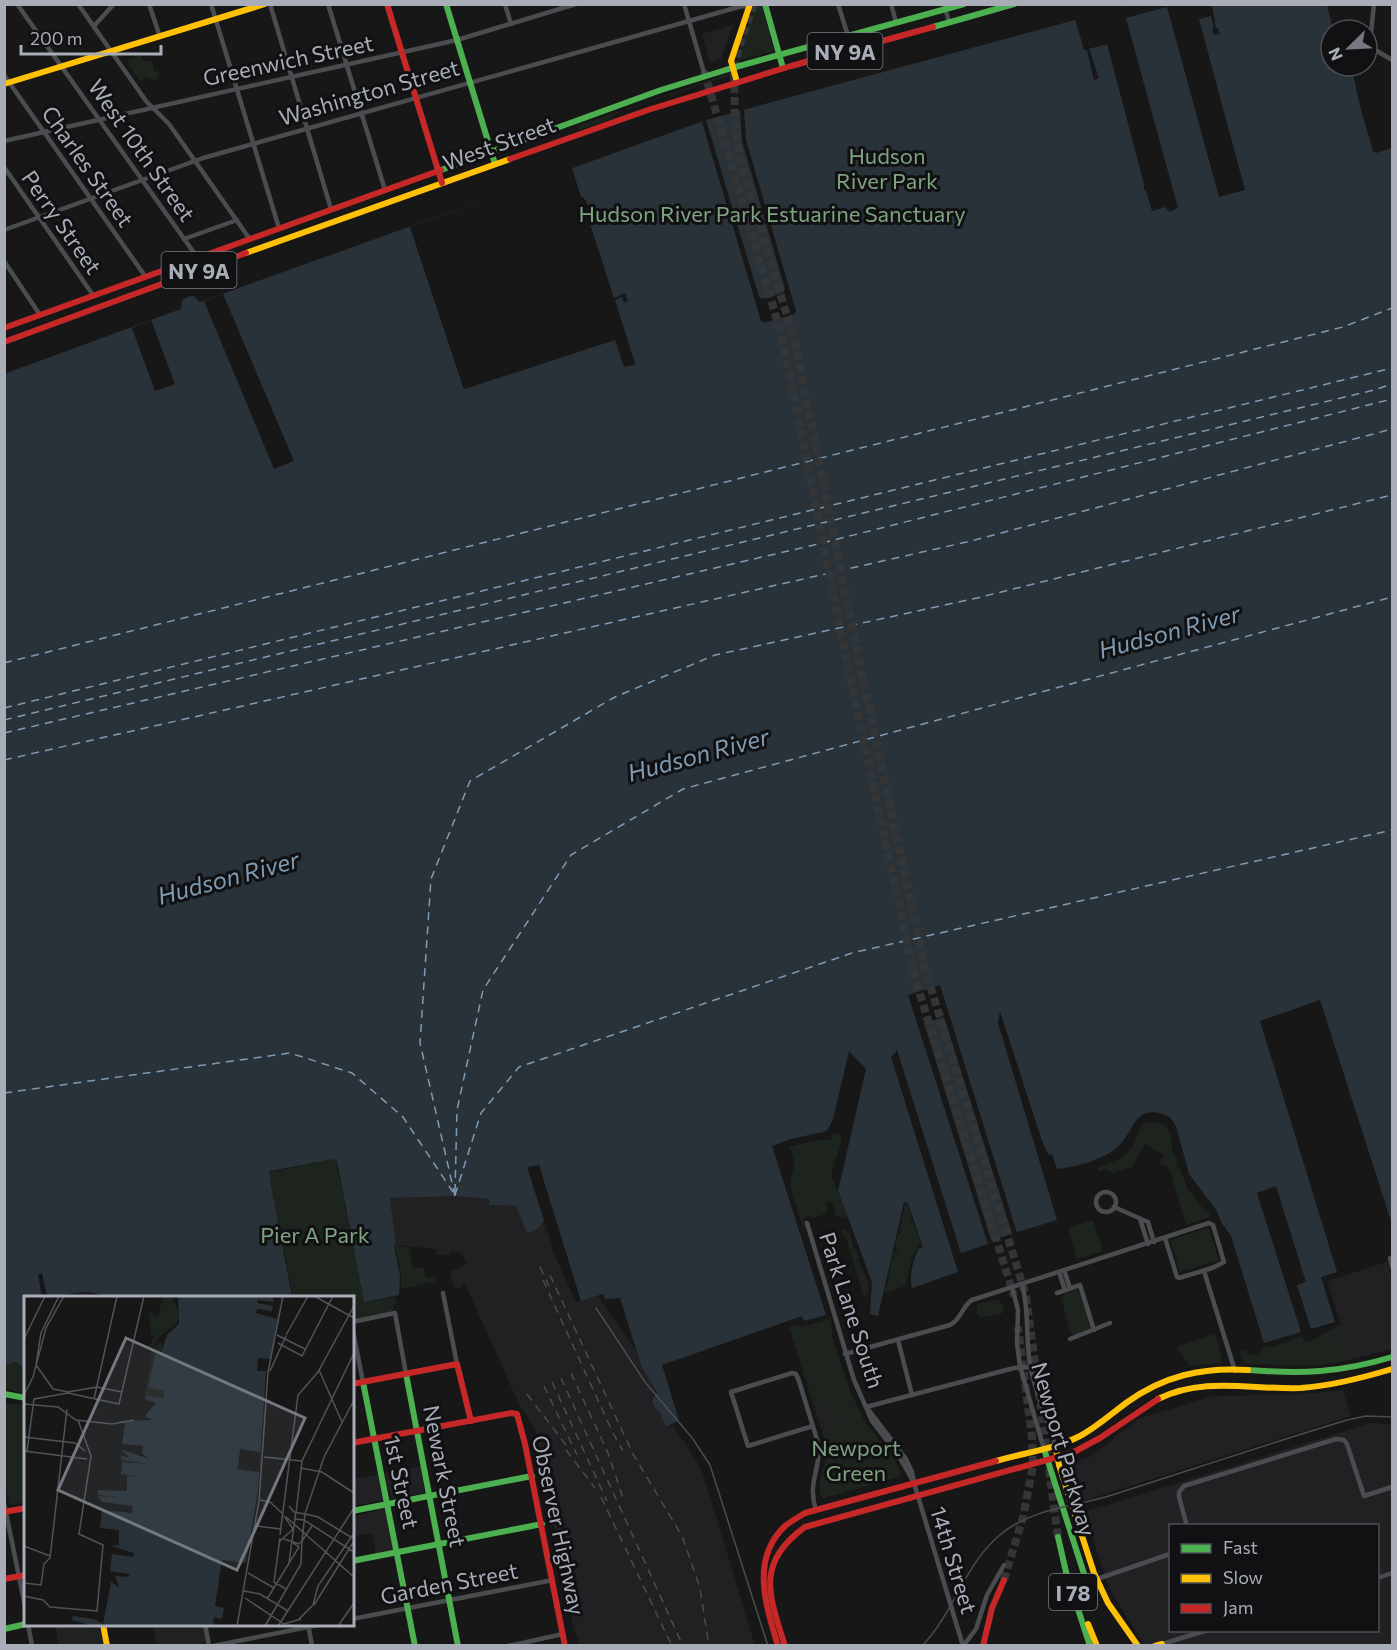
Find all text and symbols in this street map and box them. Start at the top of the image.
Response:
scale bar [21,18,160,56]
north arrow [1319,18,1379,78]
text: 200 m [30,27,83,49]
street label: Greenwich Street [200,29,376,91]
road number: NY 9A [808,33,882,69]
text: N [1324,45,1346,64]
street label: Washington Street [276,53,462,131]
street label: West 10th Street [83,74,201,226]
street label: Charles Street [36,100,140,232]
street label: West Street [439,110,559,176]
park label: Hudson River Park [836,142,938,194]
street label: Perry Street [16,165,108,279]
park label: Hudson River Park Estuarine Sanctuary [578,200,966,227]
road number: NY 9A [162,252,236,288]
water label: Hudson River [1095,598,1244,664]
water label: Hudson River [624,721,773,787]
water label: Hudson River [154,844,303,910]
park label: Pier A Park [260,1221,370,1248]
street label: Park Lane South [814,1228,890,1392]
inset map [24,1296,354,1626]
street label: Newport Parkway [1026,1359,1102,1539]
street label: Newark Street [418,1403,472,1549]
street label: 1st Street [379,1433,425,1531]
street label: Observer Highway [527,1433,591,1617]
park label: Newport Green [811,1434,901,1486]
street label: 14th Street [925,1503,983,1617]
legend [1169,1524,1379,1632]
text: Fast [1223,1536,1258,1558]
street label: Garden Street [378,1556,520,1610]
text: Slow [1223,1566,1263,1588]
road number: I 78 [1049,1574,1097,1610]
text: Jam [1223,1596,1253,1618]

